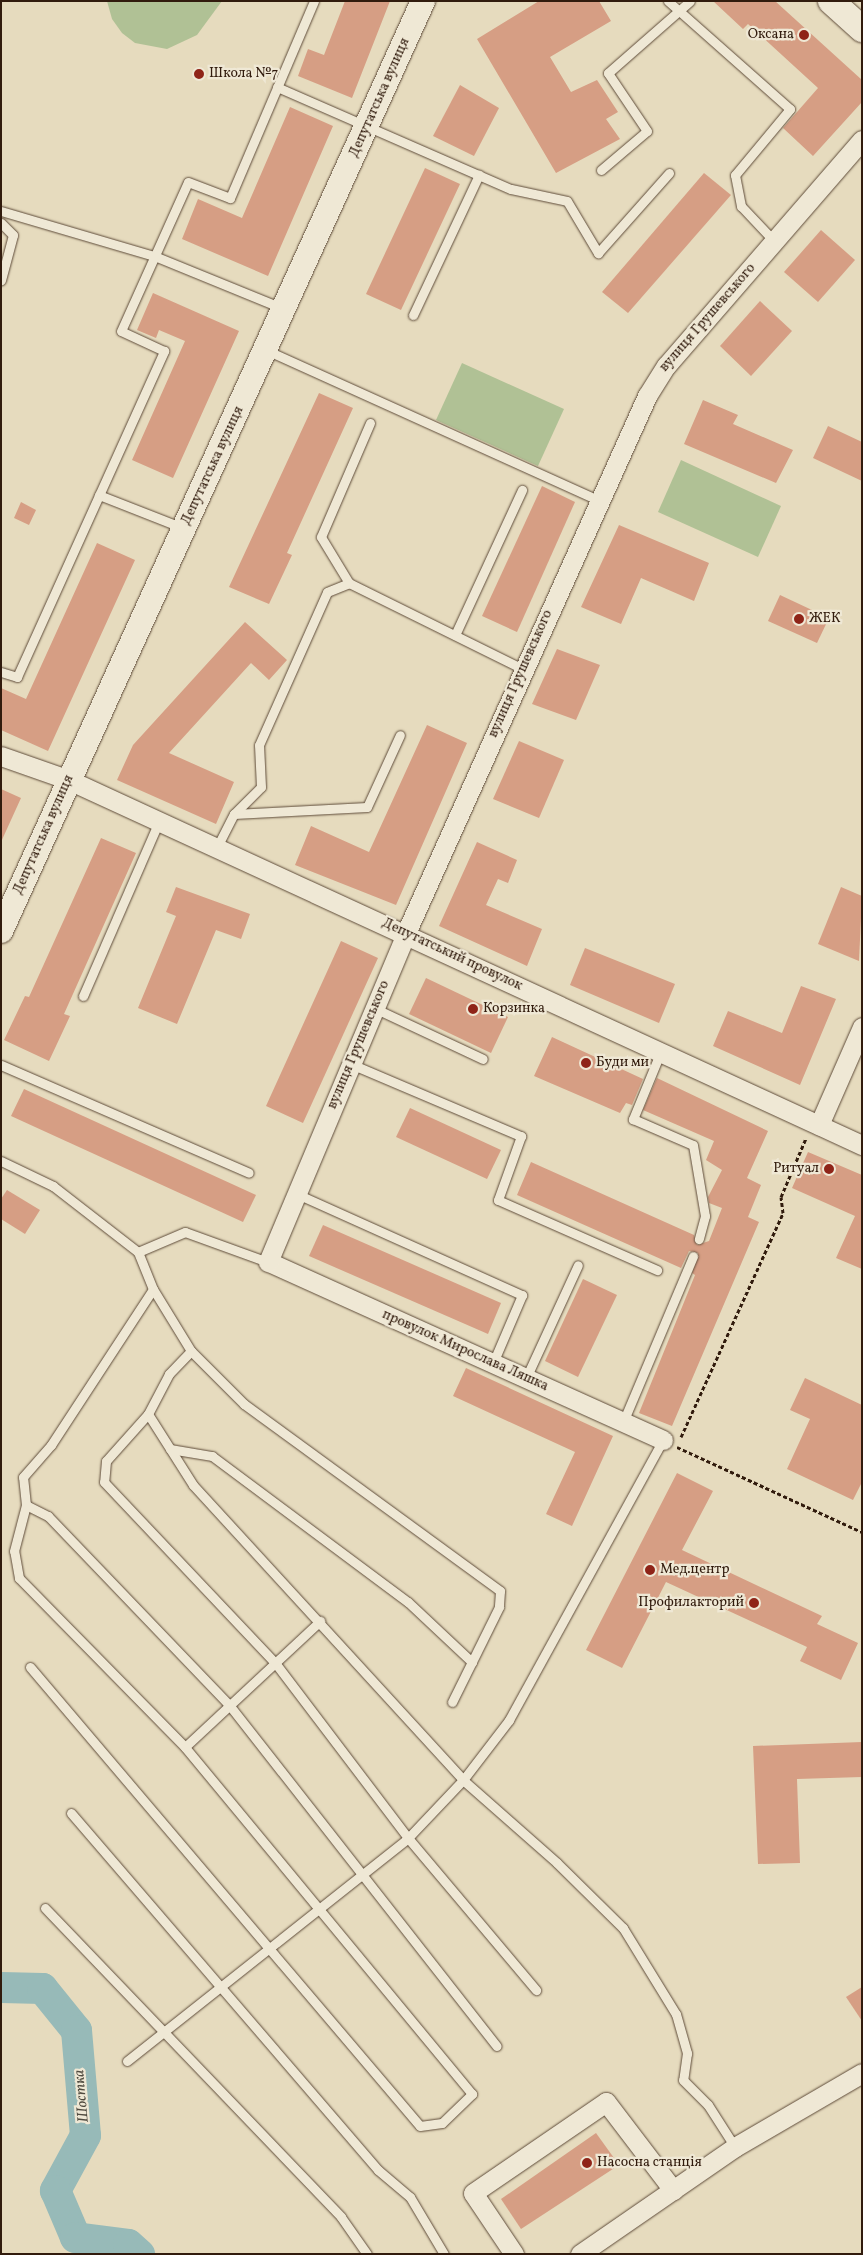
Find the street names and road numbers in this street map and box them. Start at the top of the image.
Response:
street label: Депутатська вулиця [346,36,414,160]
street label: вулиця Грушевського [656,260,760,376]
street label: Депутатська вулиця [178,404,248,528]
street label: вулиця Грушевського [485,608,557,740]
street label: Депутатська вулиця [10,773,78,897]
street label: Депутатський провулок [379,915,525,995]
street label: вулиця Грушевського [324,978,394,1112]
street label: провулок Мирослава Ляшка [379,1307,551,1395]

